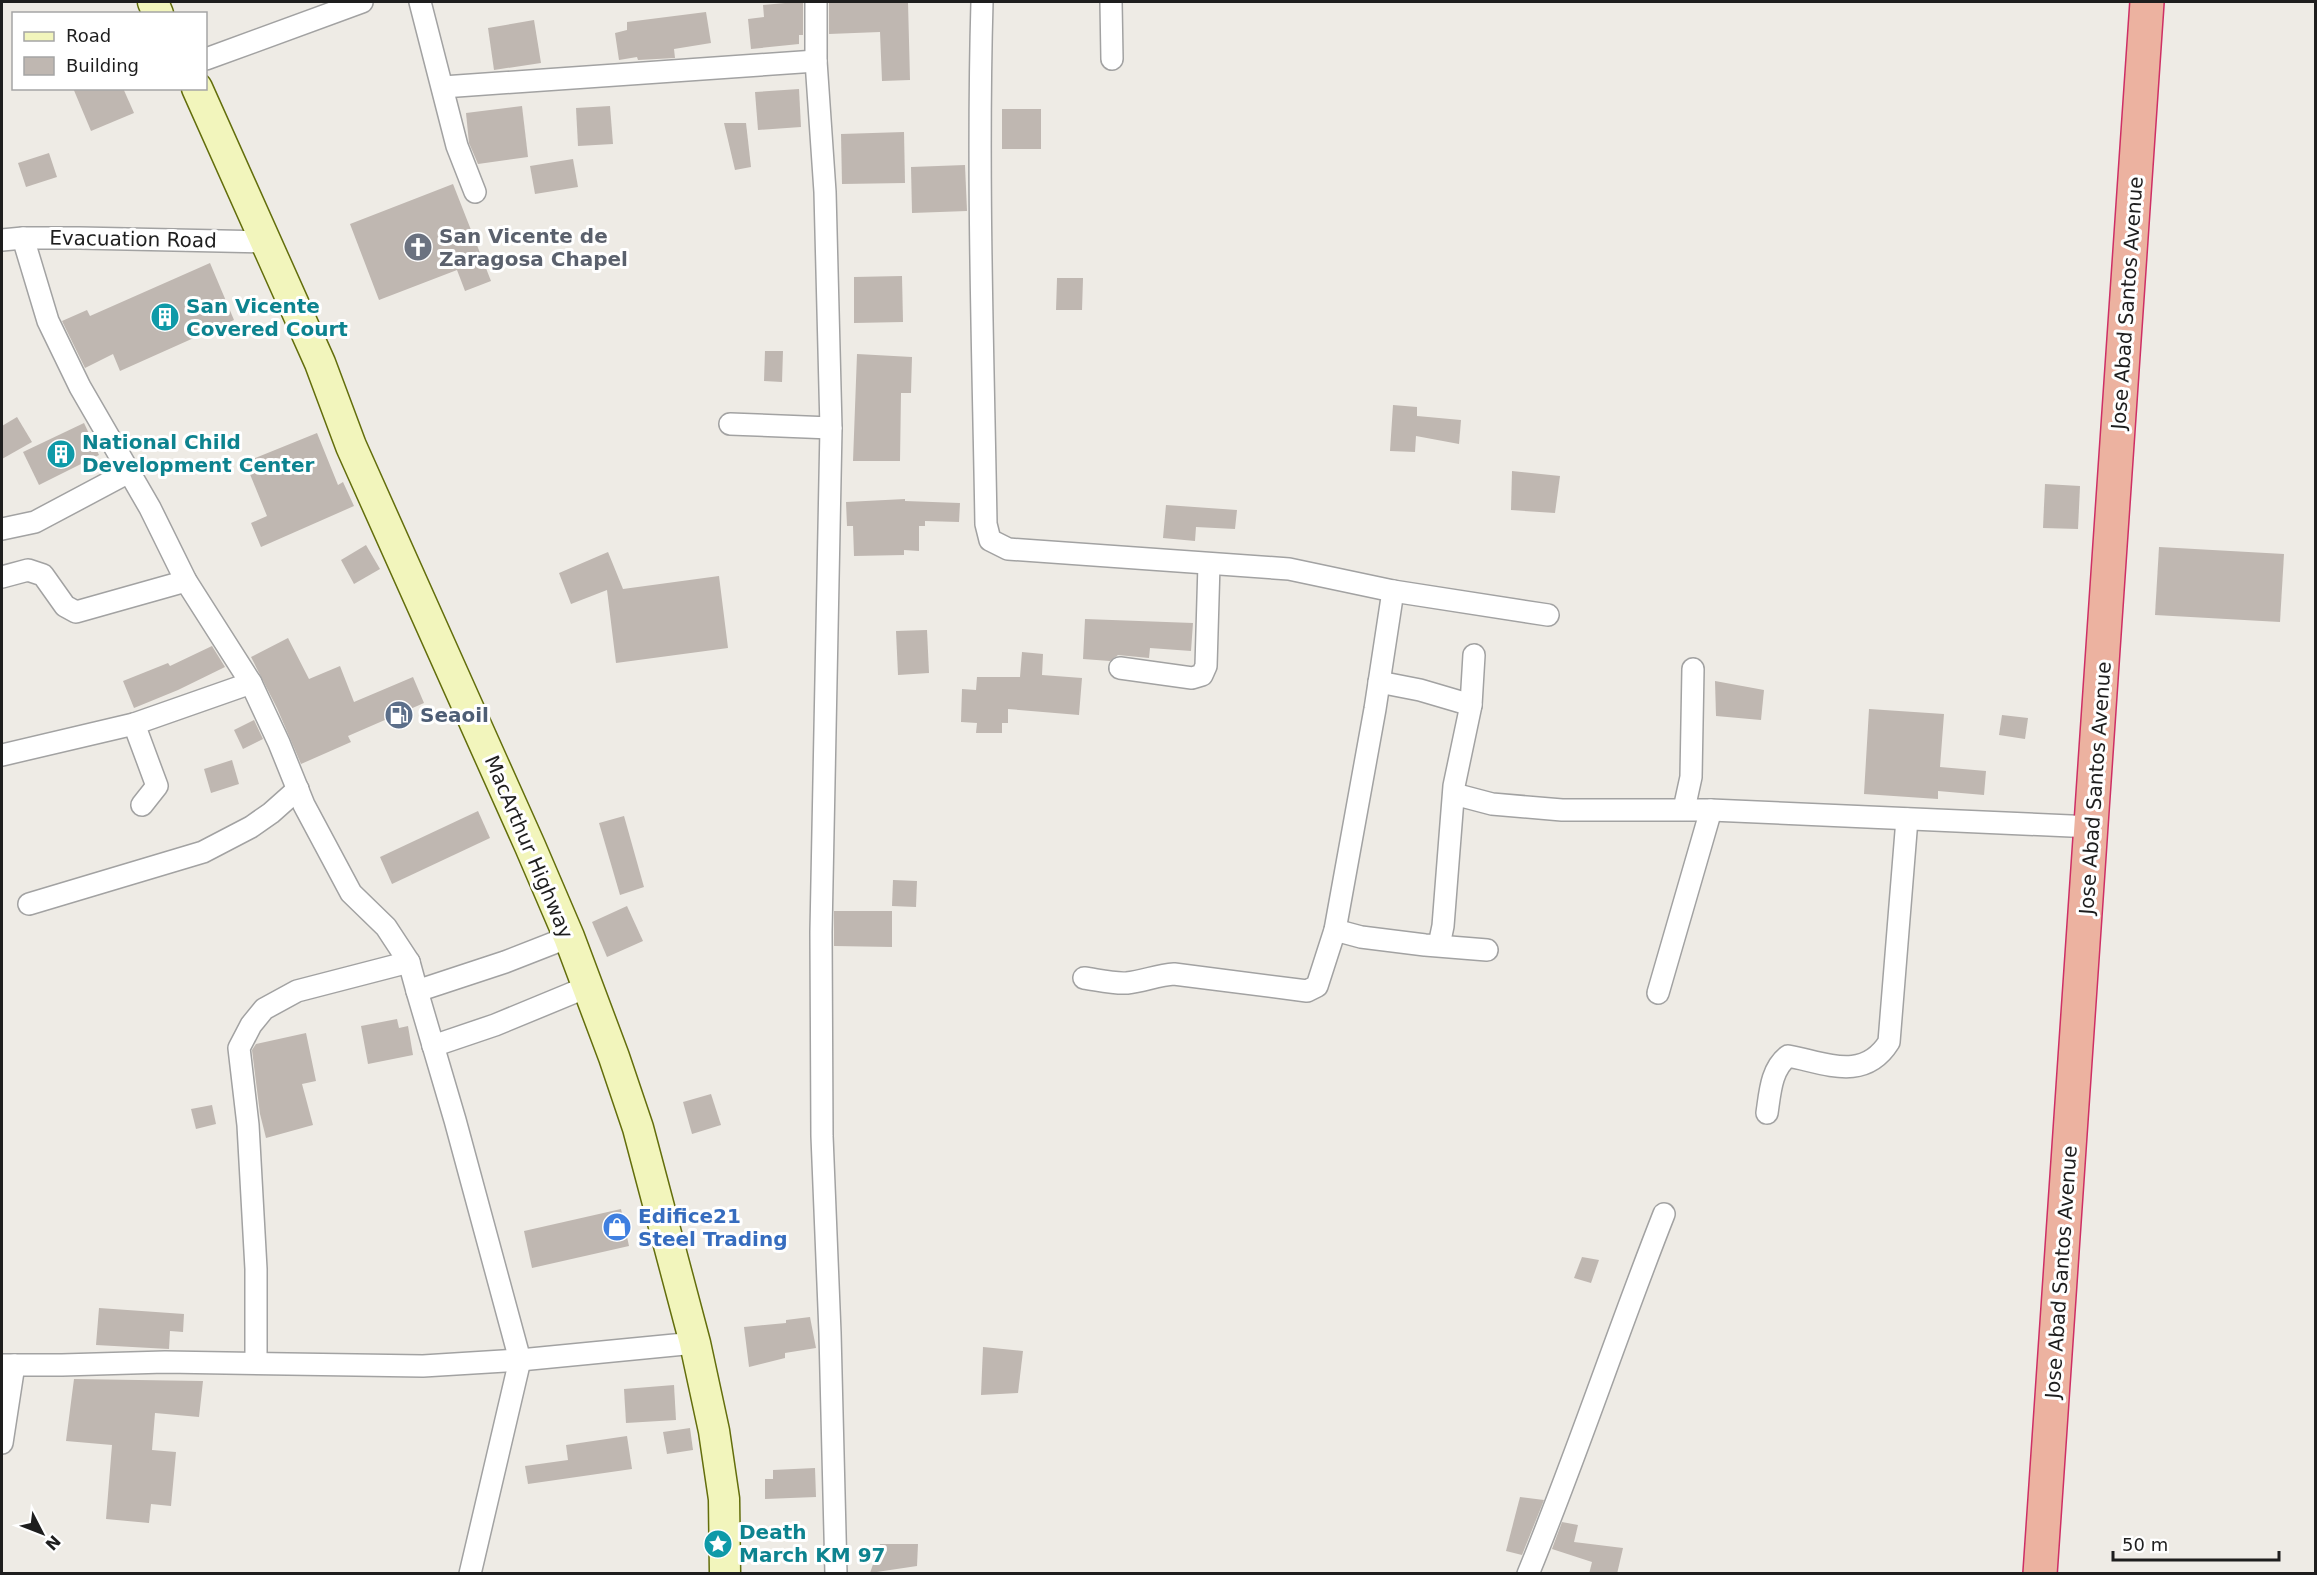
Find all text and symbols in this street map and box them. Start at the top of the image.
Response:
legend [12,12,207,90]
text: Road [66,25,111,46]
text: Building [66,55,139,76]
street label: Jose Abad Santos Avenue [2106,176,2148,432]
place label: San Vicente de Zaragosa Chapel [439,224,628,271]
street label: Evacuation Road [49,226,217,252]
church icon: San Vicente de Zaragosa Chapel [402,231,434,263]
place label: San Vicente Covered Court [186,294,348,341]
building icon: San Vicente Covered Court [149,301,181,333]
place label: National Child Development Center [82,430,314,477]
building icon: National Child Development Center [45,438,77,470]
street label: Jose Abad Santos Avenue [2074,661,2116,917]
fuel station icon: Seaoil [383,699,415,731]
place label: Seaoil [420,703,489,727]
street label: MacArthur Highway [480,752,579,942]
street label: Jose Abad Santos Avenue [2040,1145,2082,1401]
place label: Edifice21 Steel Trading [638,1204,787,1251]
shop icon: Edifice21 Steel Trading [601,1211,633,1243]
north arrow [12,1503,72,1563]
place label: Death March KM 97 [739,1520,886,1567]
scale bar [2113,1524,2280,1562]
place icon: Death March KM 97 [702,1528,734,1560]
text: N [41,1531,64,1554]
text: 50 m [2122,1534,2168,1555]

